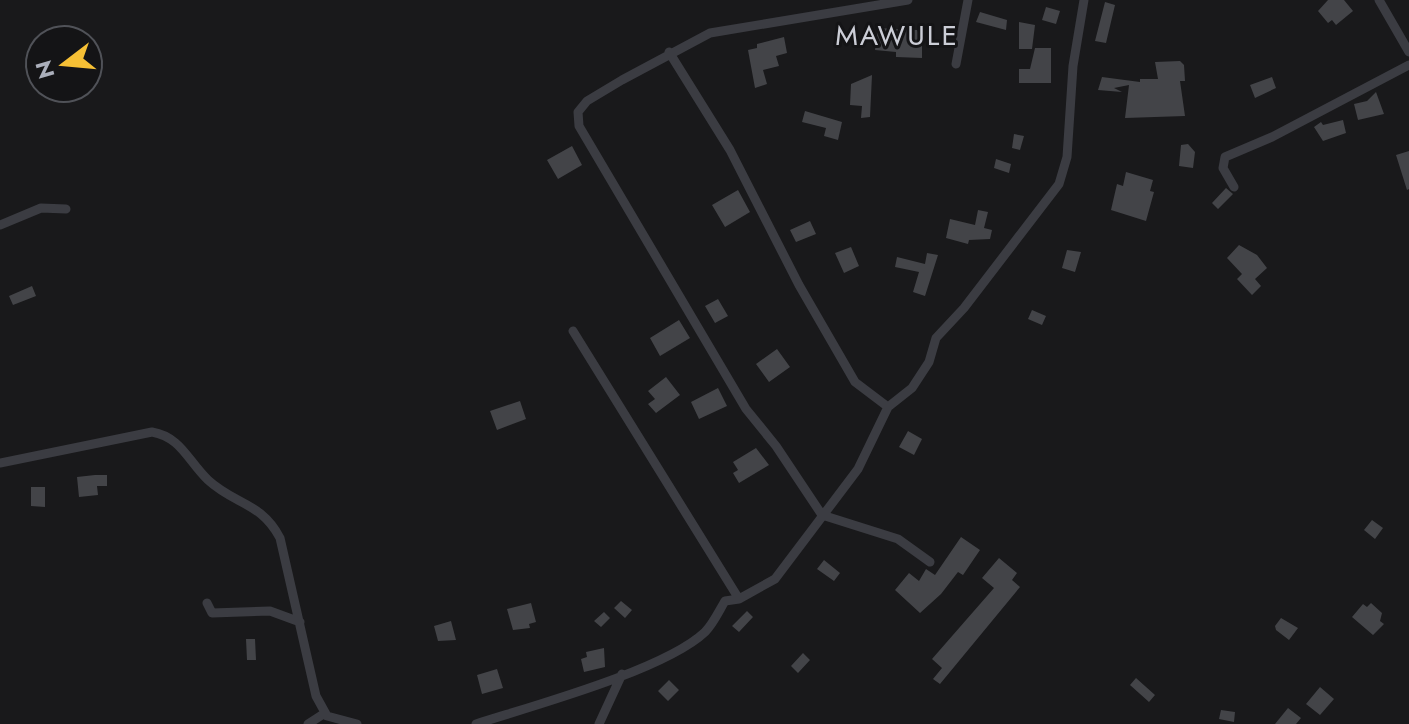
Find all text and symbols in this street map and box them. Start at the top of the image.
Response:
district label: MAWULE [835,15,959,56]
north arrow [24,24,104,104]
text: N [27,57,63,82]

